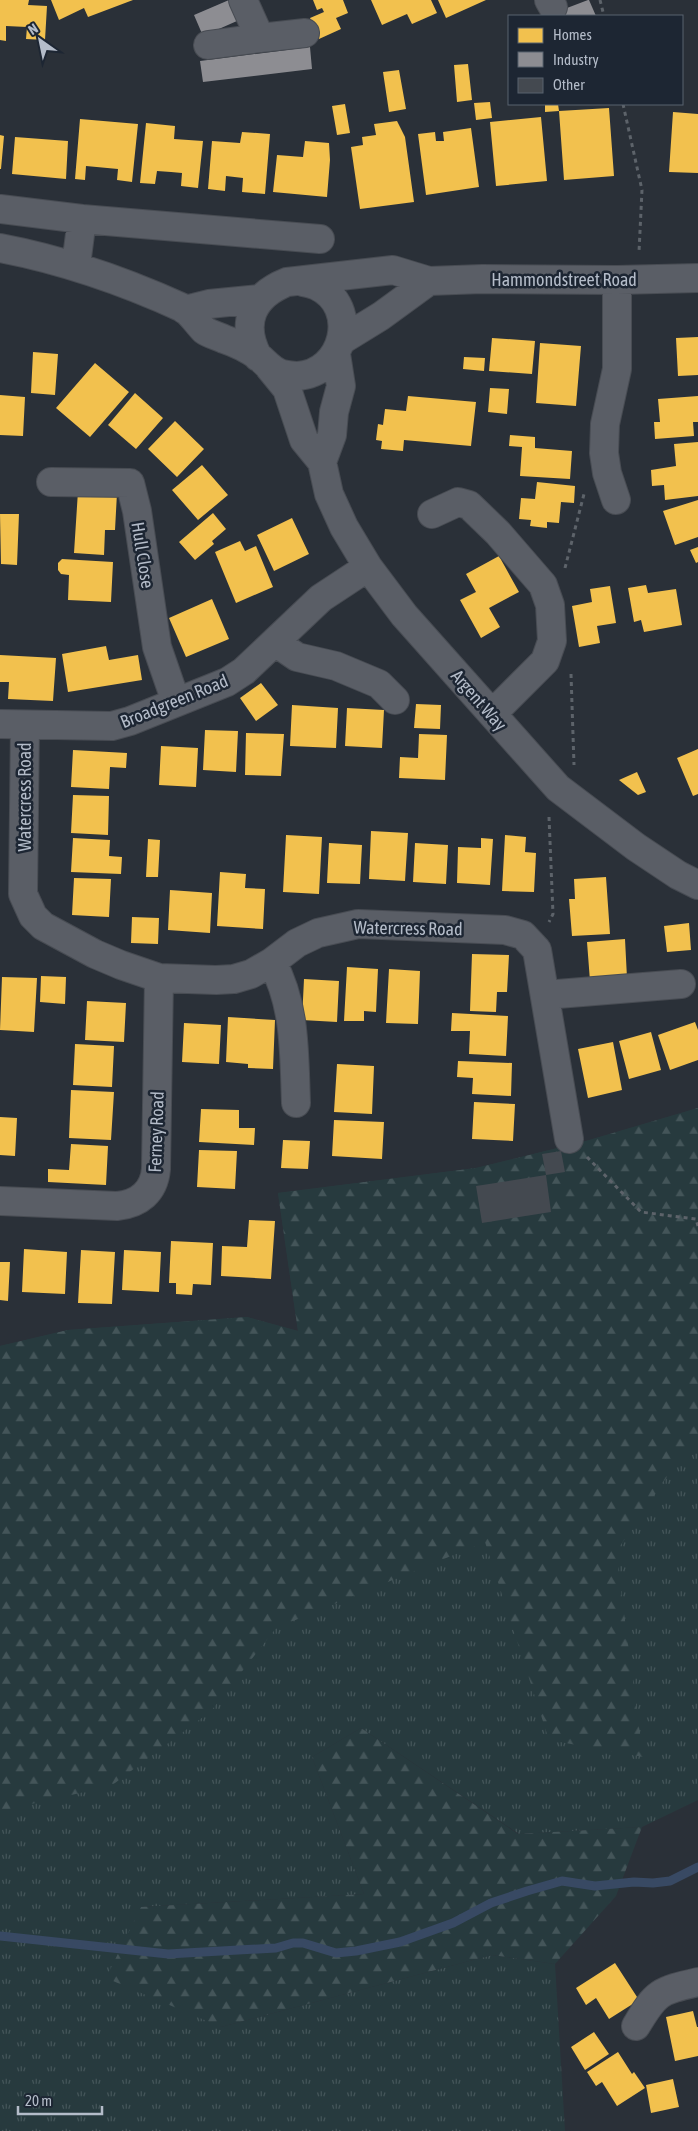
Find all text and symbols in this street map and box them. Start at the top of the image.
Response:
north arrow [15,15,65,65]
legend [508,15,683,105]
text: N [25,20,41,38]
text: Homes [553,26,592,43]
text: Industry [553,51,599,68]
text: Other [553,76,585,93]
street label: Hammondstreet Road [491,269,637,290]
street label: Hull Close [127,520,159,590]
street label: Argent Way [447,665,511,735]
street label: Broadgreen Road [117,670,231,732]
street label: Watercress Road [14,742,35,852]
street label: Watercress Road [353,917,463,939]
street label: Ferney Road [144,1091,168,1173]
scale bar [18,2084,101,2116]
text: 20 m [25,2092,52,2109]

